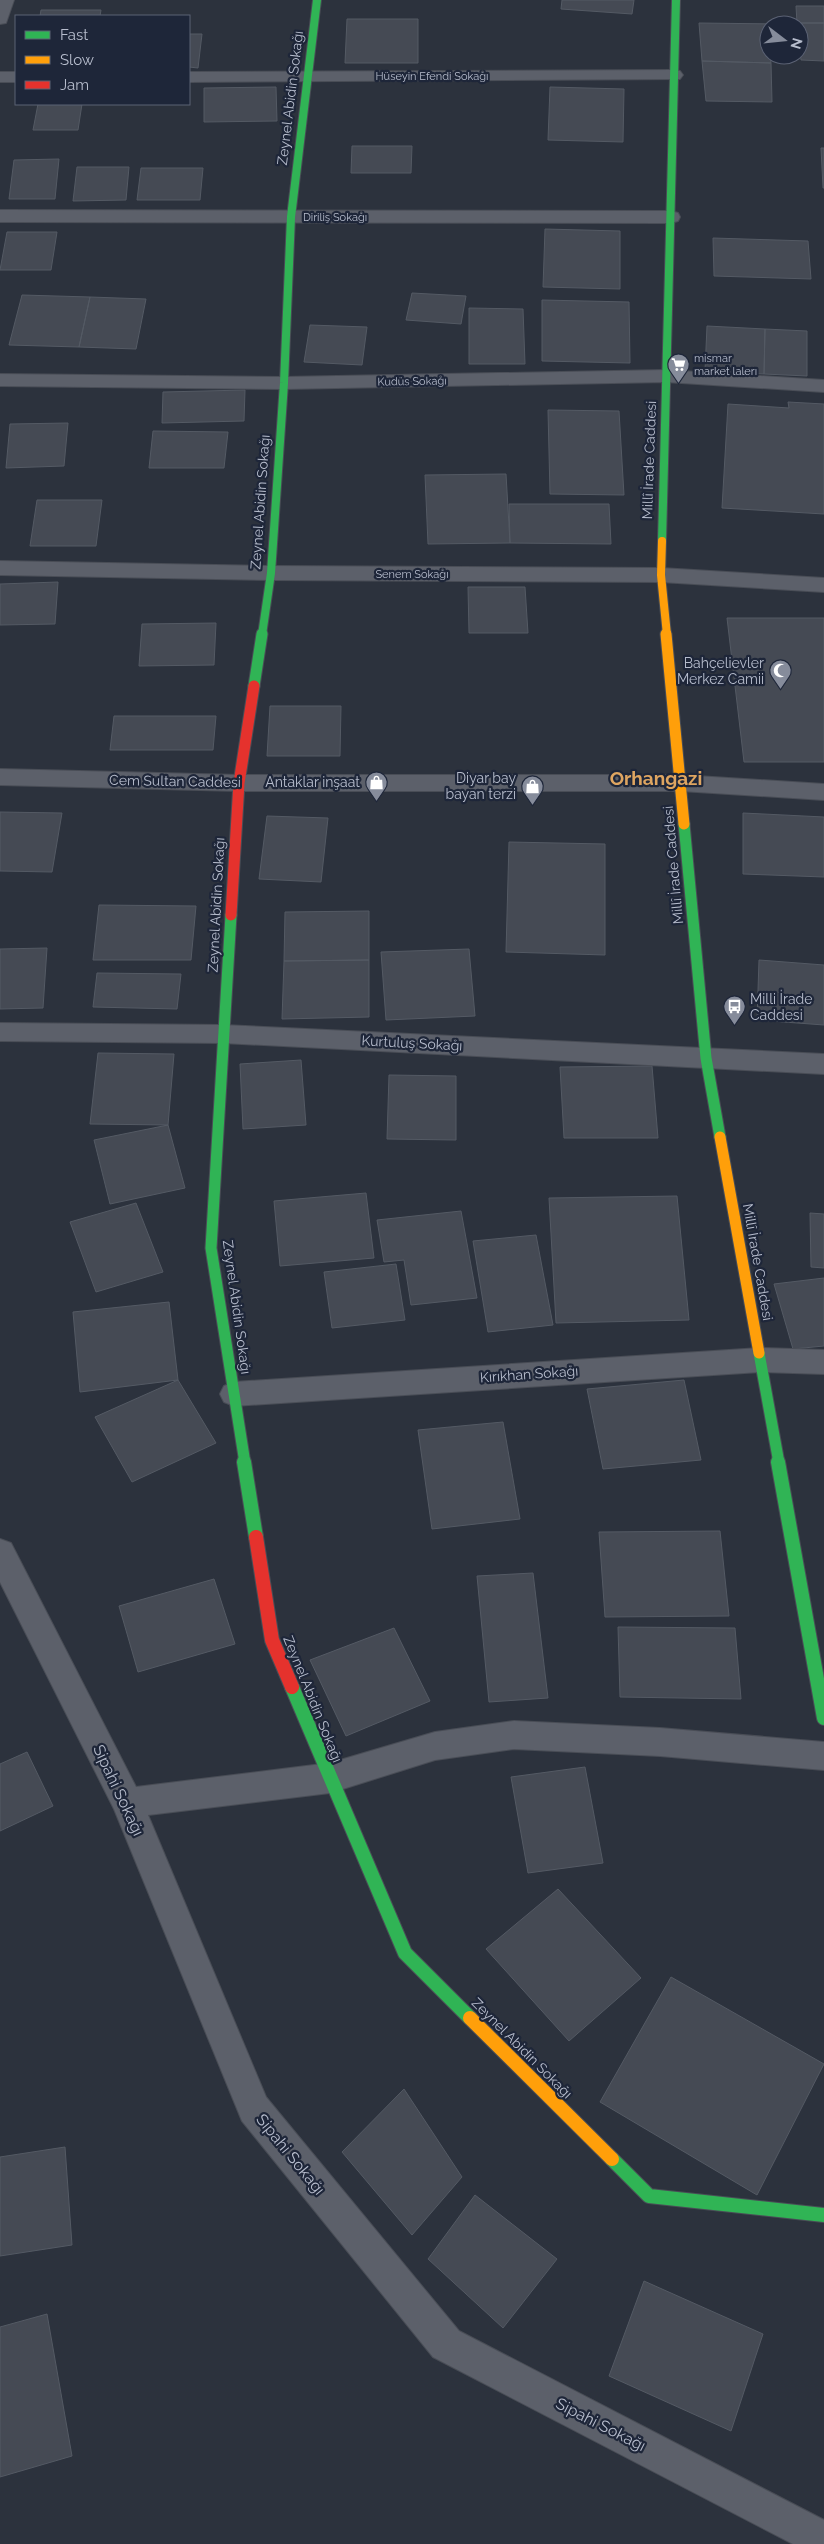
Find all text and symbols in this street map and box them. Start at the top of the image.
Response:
legend [15,15,190,105]
north arrow [759,15,809,65]
text: Fast [60,26,88,44]
street label: Zeynel Abidin Sokağı [274,30,306,166]
text: N [787,36,806,51]
text: Slow [60,51,94,69]
street label: Hüseyin Efendi Sokağı [375,70,489,83]
text: Jam [60,76,89,94]
street label: Diriliş Sokağı [303,211,367,224]
supermarket icon: mismar market lalerı [666,352,690,383]
place label: mismar market lalerı [694,352,757,378]
street label: Kudüs Sokağı [377,374,447,389]
street label: Millî İrade Caddesi [637,400,659,520]
street label: Zeynel Abidin Sokağı [247,434,273,570]
street label: Senem Sokağı [375,568,449,581]
place label: Bahçelievler Merkez Camii [677,655,764,687]
mosque icon: Bahçelievler Merkez Camii [768,659,792,690]
district label: Orhangazi [610,767,702,789]
shop icon: Antaklar inşaat [364,770,388,801]
place label: Diyar bay bayan terzi [446,770,516,802]
street label: Cem Sultan Caddesi [109,772,241,790]
place label: Antaklar inşaat [265,774,360,790]
shop icon: Diyar bay bayan terzi [520,774,544,805]
street label: Millî İrade Caddesi [658,805,686,925]
street label: Zeynel Abidin Sokağı [204,837,228,973]
place label: Milli İrade Caddesi [750,989,812,1023]
bus stop icon: Milli İrade Caddesi [722,995,746,1026]
street label: Kurtuluş Sokağı [361,1032,463,1054]
street label: Millî İrade Caddesi [740,1202,778,1322]
street label: Zeynel Abidin Sokağı [220,1239,254,1375]
street label: Kırıkhan Sokağı [479,1363,579,1385]
street label: Zeynel Abidin Sokağı [280,1633,346,1765]
street label: Sipahi Sokağı [89,1742,148,1839]
street label: Zeynel Abidin Sokağı [469,1995,575,2101]
street label: Sipahi Sokağı [252,2110,329,2199]
street label: Sipahi Sokağı [553,2394,649,2455]

